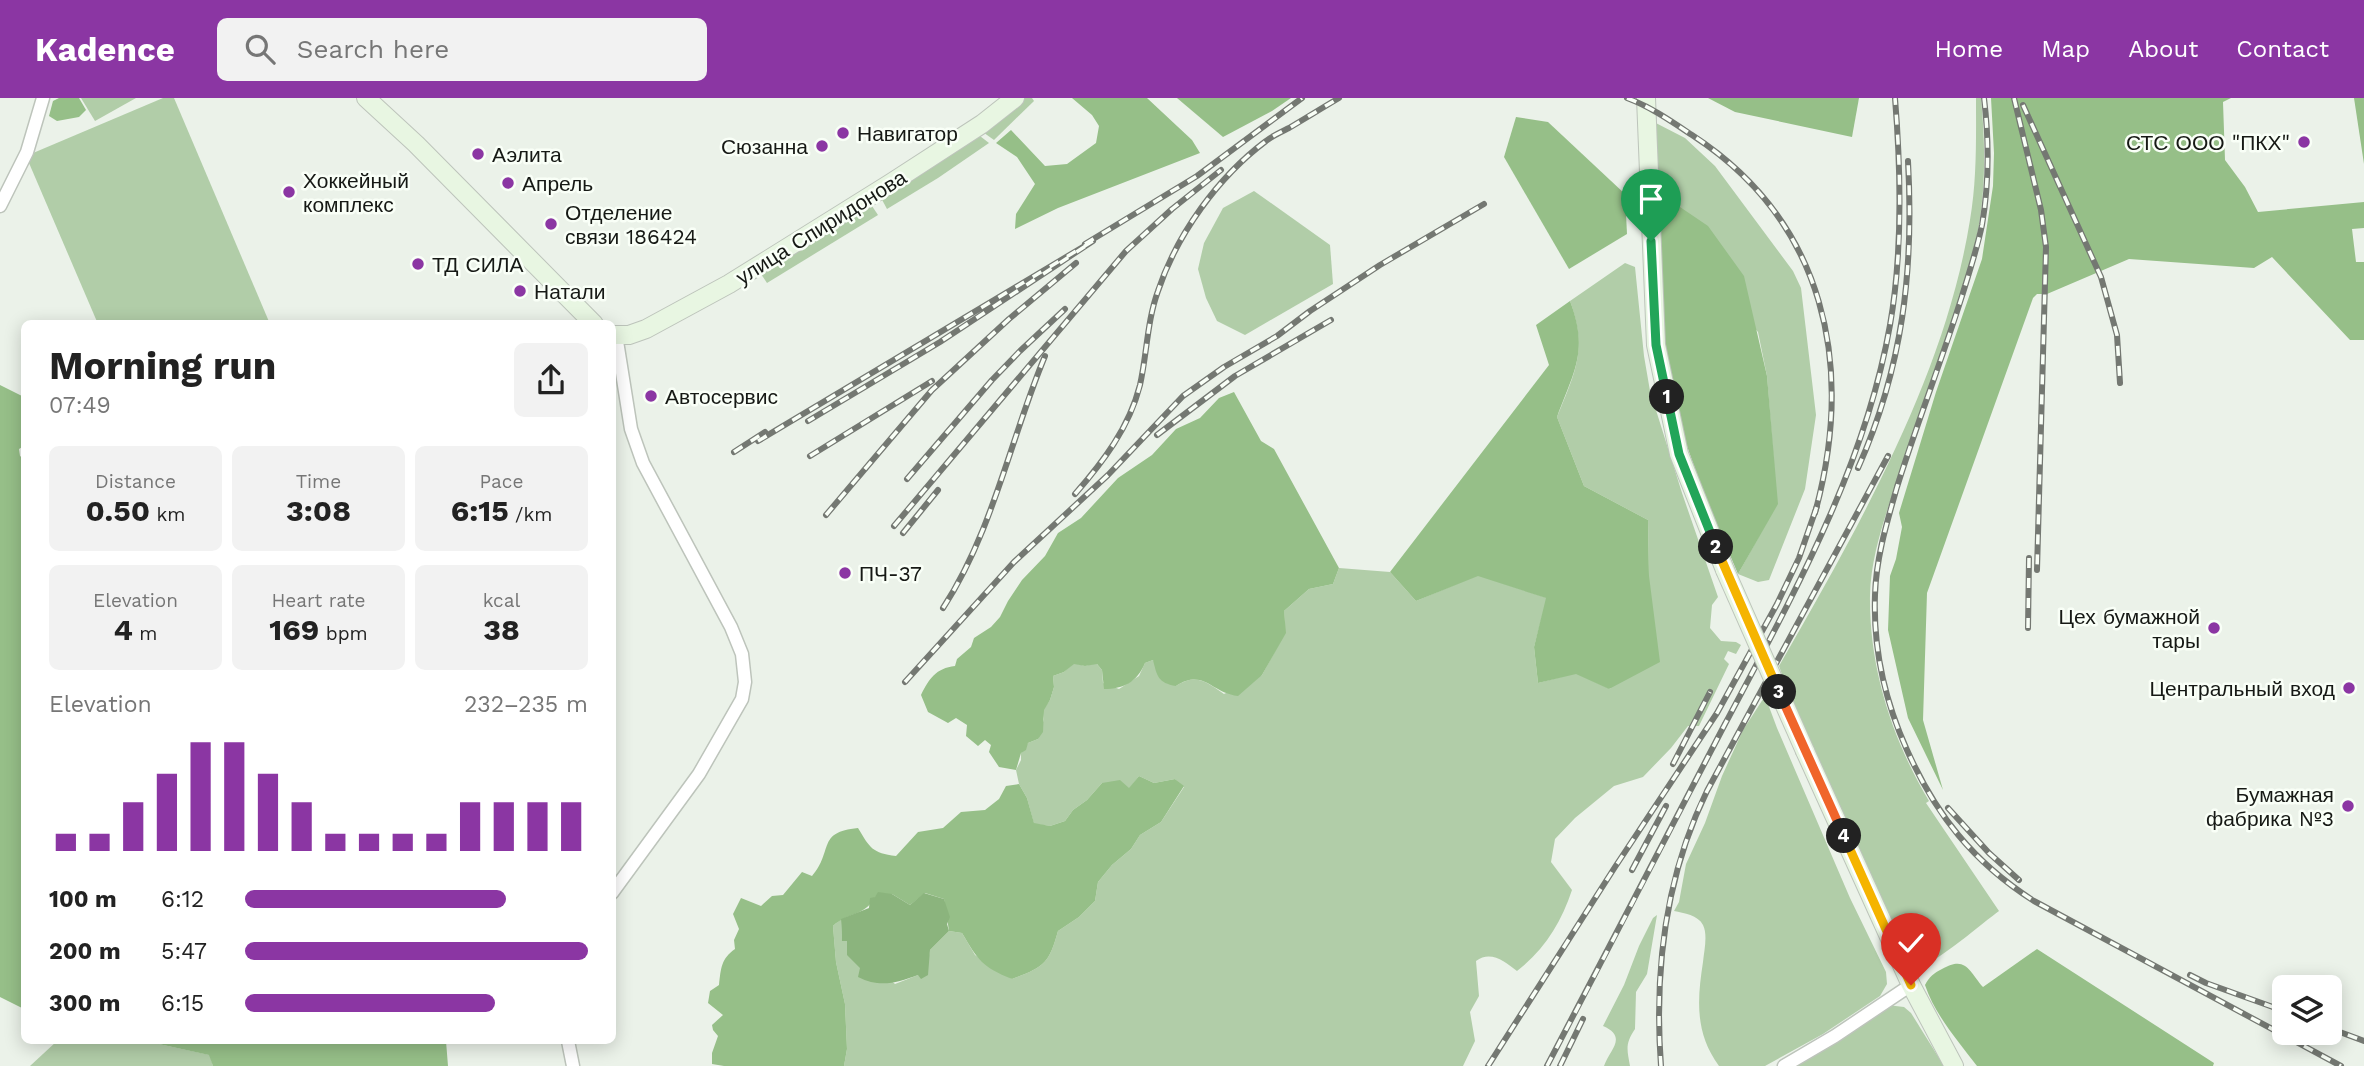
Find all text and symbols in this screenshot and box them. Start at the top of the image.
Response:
search box [217,18,707,81]
text: Kadence [35,30,175,69]
icon: search [241,30,279,68]
text: Search here [297,34,449,64]
text: Home [1935,35,2003,63]
text: Map [2041,35,2090,63]
text: About [2128,35,2198,63]
text: Contact [2236,35,2329,63]
place label: Навигатор [857,121,958,146]
marker: Навигатор [835,125,851,141]
place label: СТС ООО "ПКХ" [2126,130,2290,155]
place label: Сюзанна [721,134,808,159]
marker: СТС ООО "ПКХ" [2296,134,2312,150]
marker: Сюзанна [814,138,830,154]
place label: Аэлита [492,142,562,167]
marker: Аэлита [470,146,486,162]
street label: улица Спиридонова [731,164,911,290]
place label: Хоккейный комплекс [303,168,409,217]
pin [1621,169,1681,241]
place label: Апрель [522,171,593,196]
marker: Апрель [500,175,516,191]
icon: arrive [1632,180,1670,218]
marker: Хоккейный комплекс [281,184,297,200]
place label: Отделение связи 186424 [565,200,697,249]
marker: Отделение связи 186424 [543,216,559,232]
place label: ТД СИЛА [432,252,524,277]
marker: ТД СИЛА [410,256,426,272]
place label: Натали [534,279,605,304]
marker: Натали [512,283,528,299]
button: share [514,343,588,417]
text: Morning run [49,344,276,388]
pin: 1 [1650,380,1684,414]
place label: Автосервис [665,384,778,409]
text: 1 [1662,385,1671,408]
marker: Автосервис [643,388,659,404]
text: 07:49 [49,392,111,419]
text: Distance [95,470,176,493]
text: Time [296,470,341,493]
text: Pace [480,470,523,493]
text: 0.50 [86,493,150,528]
text: 3:08 [286,493,351,528]
text: 6:15 [451,493,509,528]
text: km [150,503,185,526]
text: /km [509,503,552,526]
pin: 2 [1698,530,1734,564]
text: 2 [1710,535,1721,558]
place label: ПЧ-37 [859,561,922,586]
marker: ПЧ-37 [837,565,853,581]
text: Elevation [93,589,178,612]
text: Heart rate [272,589,365,612]
text: kcal [483,589,520,612]
place label: Цех бумажной тары [2059,604,2200,653]
text: 4 [114,612,133,647]
text: 169 [269,612,319,647]
text: 38 [483,612,520,647]
marker: Цех бумажной тары [2206,620,2222,636]
text: m [133,622,157,645]
text: bpm [319,622,368,645]
pin: 3 [1762,674,1796,710]
place label: Центральный вход [2150,676,2335,701]
text: 3 [1773,680,1784,703]
marker: Центральный вход [2341,680,2357,696]
text: Elevation [49,691,152,718]
text: 232–235 m [464,691,588,718]
place label: Бумажная фабрика №3 [2206,782,2334,831]
marker: Бумажная фабрика №3 [2340,798,2356,814]
pin: 4 [1826,818,1862,854]
text: 4 [1837,824,1850,847]
text: 100 m [49,886,117,913]
text: 6:12 [161,886,204,913]
pin [1881,913,1941,985]
icon: check [1892,924,1930,962]
text: 200 m [49,938,121,965]
text: 5:47 [161,938,207,965]
map controls [2272,975,2342,1045]
button: layers [2272,975,2342,1045]
text: 300 m [49,990,120,1017]
text: 6:15 [161,990,204,1017]

